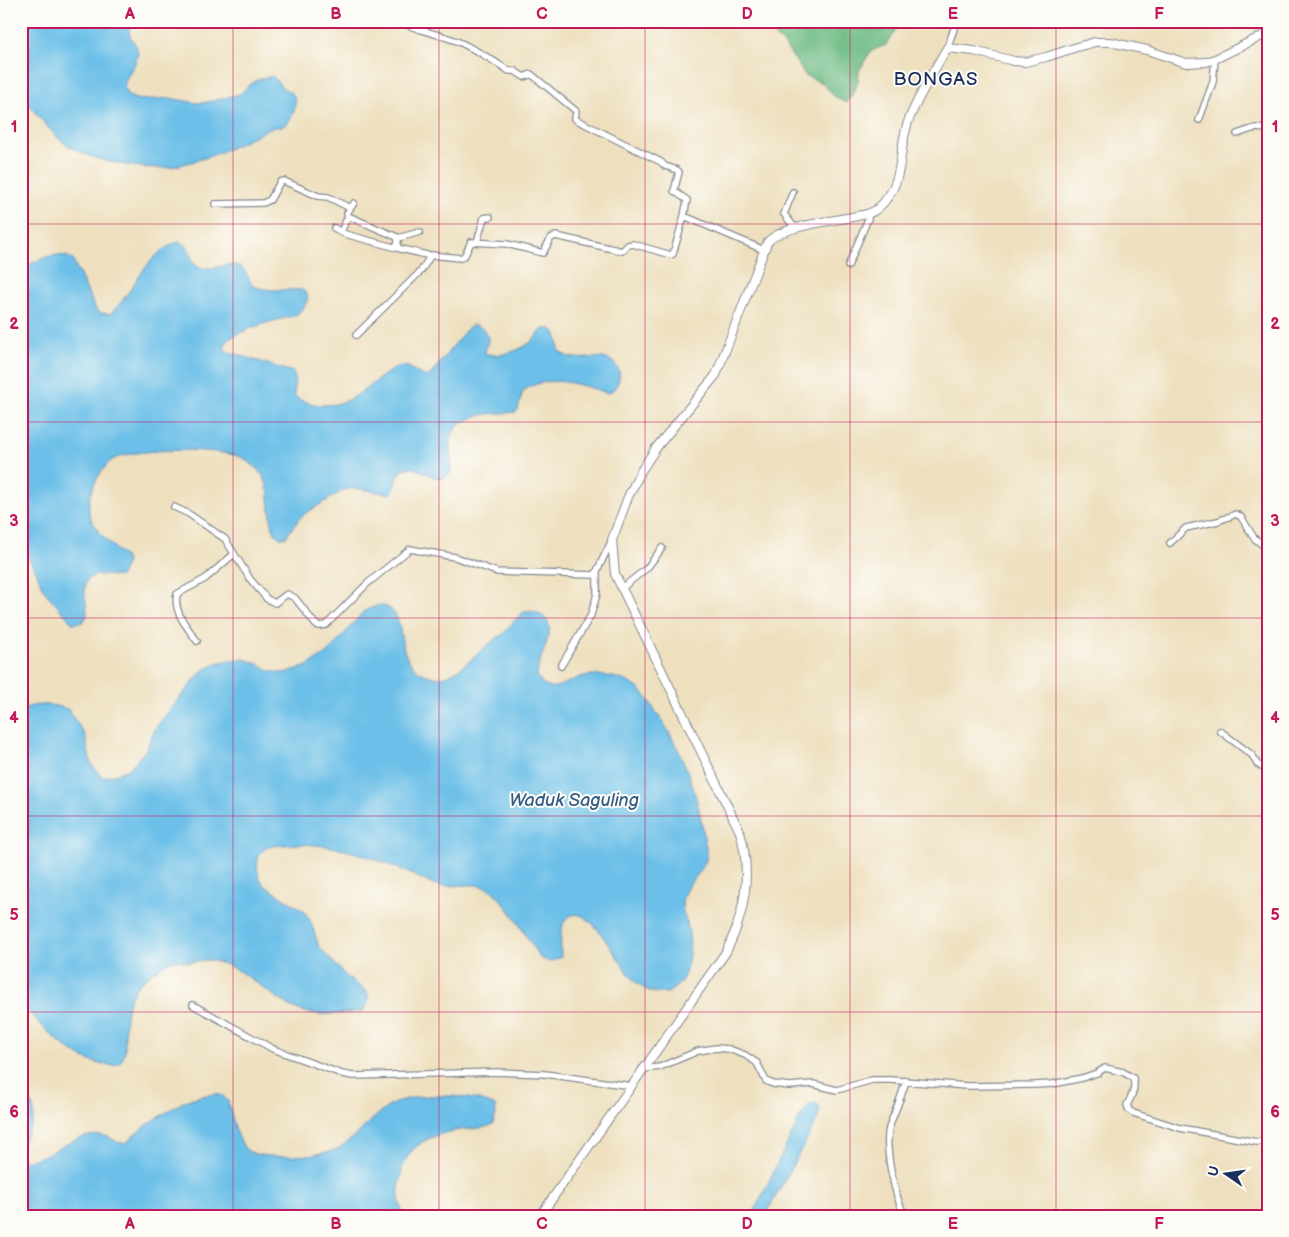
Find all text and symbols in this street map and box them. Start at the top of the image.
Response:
text: A [124,5,135,24]
text: B [330,5,342,24]
text: C [536,5,548,24]
text: D [741,5,753,24]
text: E [948,5,958,24]
text: F [1154,5,1164,24]
district label: BONGAS [894,68,978,91]
text: 1 [11,118,17,137]
text: 1 [1272,118,1278,137]
text: 2 [9,315,19,334]
text: 2 [1270,315,1280,334]
text: 3 [9,512,19,531]
text: 3 [1270,512,1280,531]
text: 4 [9,709,19,728]
text: 4 [1270,709,1280,728]
water label: Waduk Saguling [509,790,639,811]
text: 5 [9,906,19,925]
text: 5 [1270,906,1280,925]
text: 6 [9,1103,19,1122]
text: 6 [1270,1103,1280,1122]
north arrow [1202,1150,1252,1200]
text: U [1204,1164,1223,1178]
text: A [124,1215,135,1234]
text: B [330,1215,342,1234]
text: C [536,1215,548,1234]
text: D [741,1215,753,1234]
text: E [948,1215,958,1234]
text: F [1154,1215,1164,1234]

